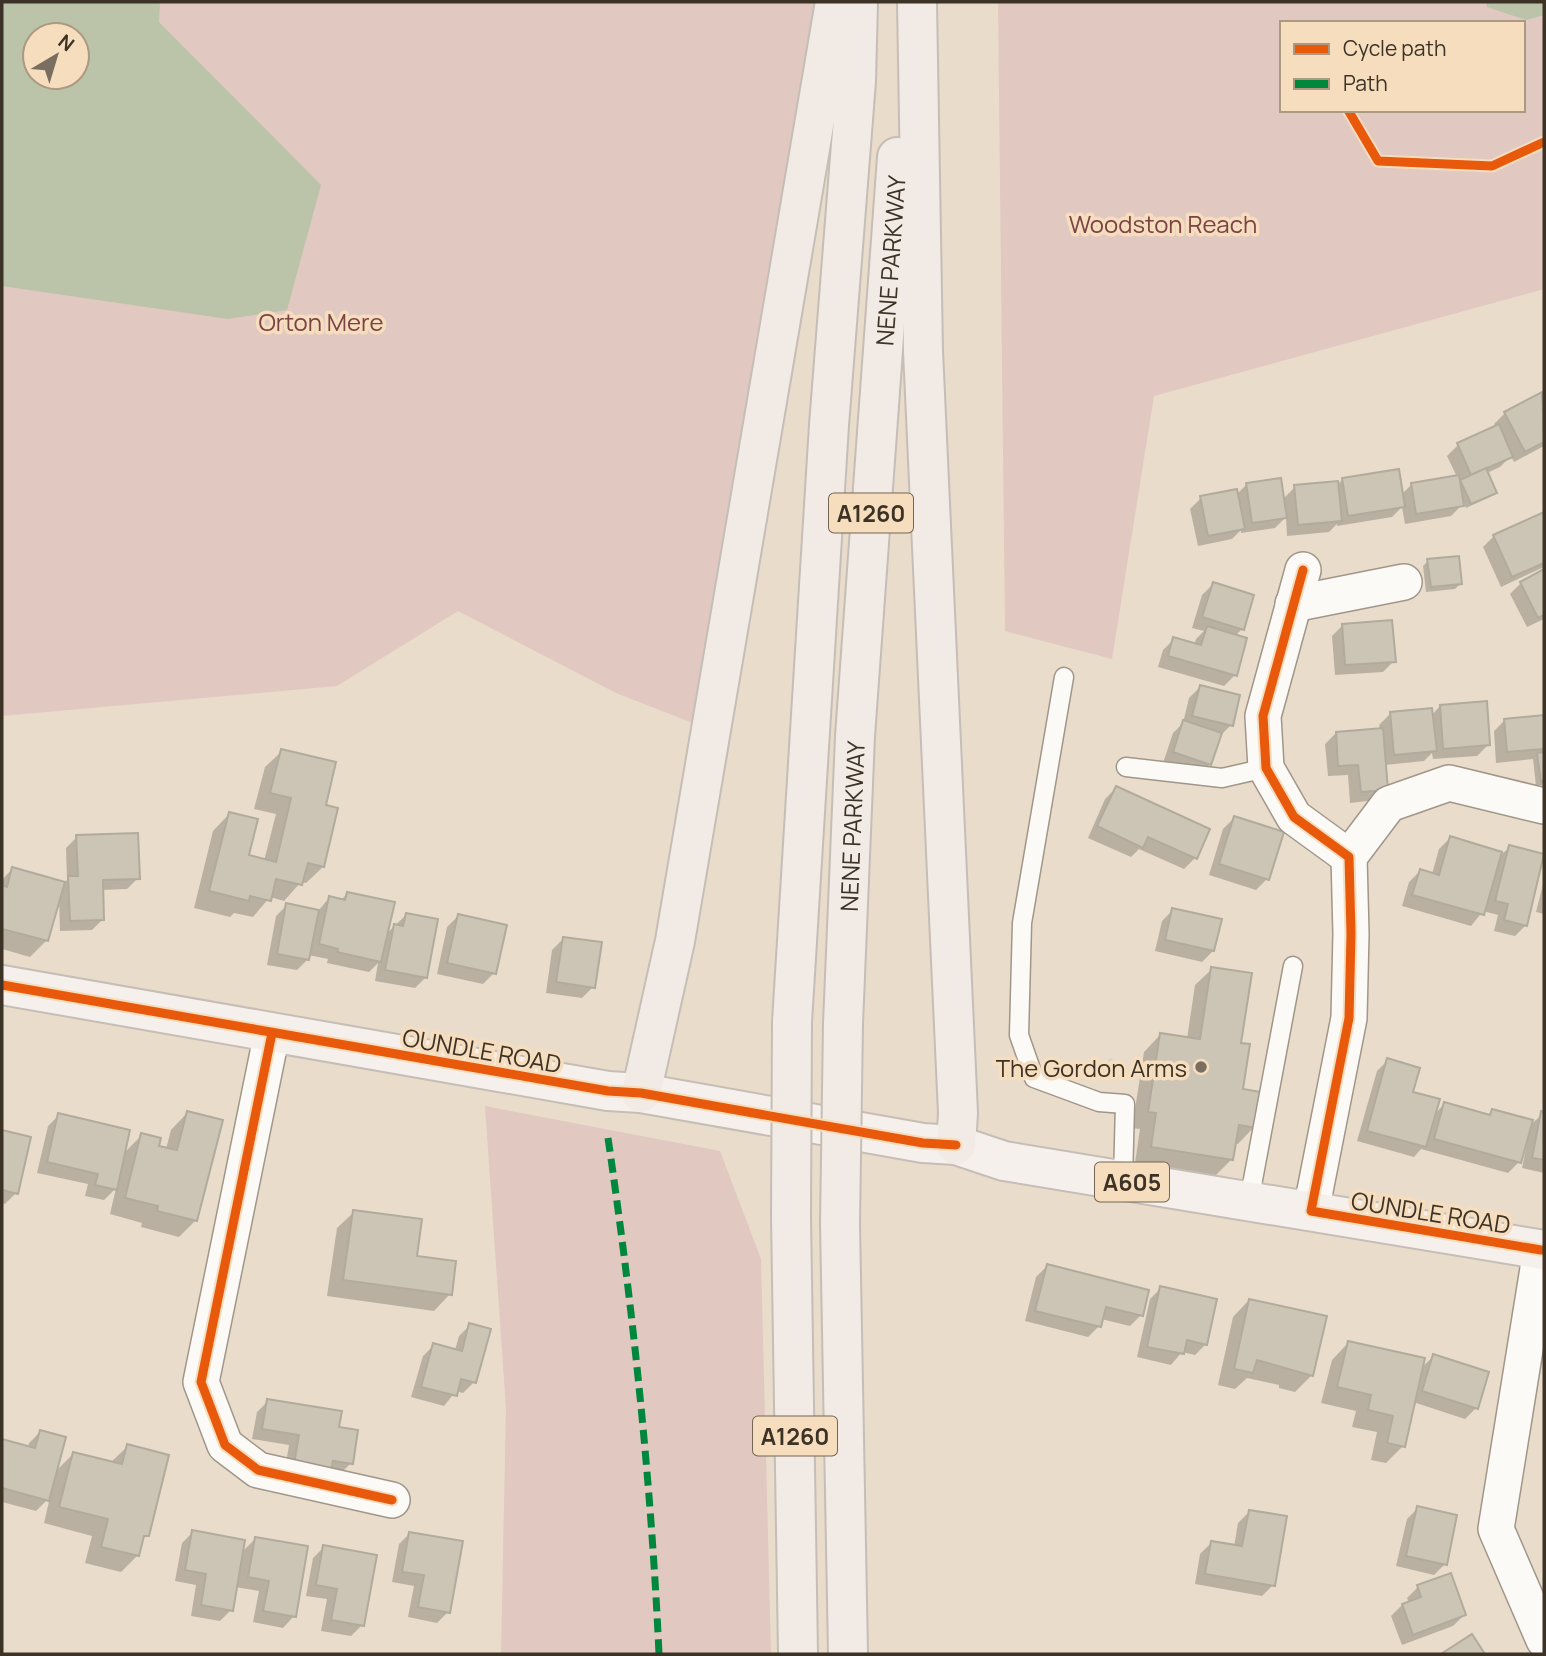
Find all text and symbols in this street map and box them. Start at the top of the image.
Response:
north arrow [21,21,91,91]
legend [1280,21,1525,112]
text: N [53,28,80,57]
text: Cycle path [1343,34,1446,62]
text: Path [1343,69,1388,97]
street label: NENE PARKWAY [867,173,912,347]
park label: Woodston Reach [1069,207,1257,240]
park label: Orton Mere [258,305,384,338]
road number: A1260 [829,494,913,533]
street label: NENE PARKWAY [831,739,871,912]
street label: OUNDLE ROAD [400,1020,564,1080]
place label: The Gordon Arms [996,1051,1187,1084]
marker: The Gordon Arms [1193,1059,1209,1075]
road number: A605 [1095,1162,1169,1202]
street label: OUNDLE ROAD [1349,1183,1513,1241]
road number: A1260 [753,1416,837,1456]

